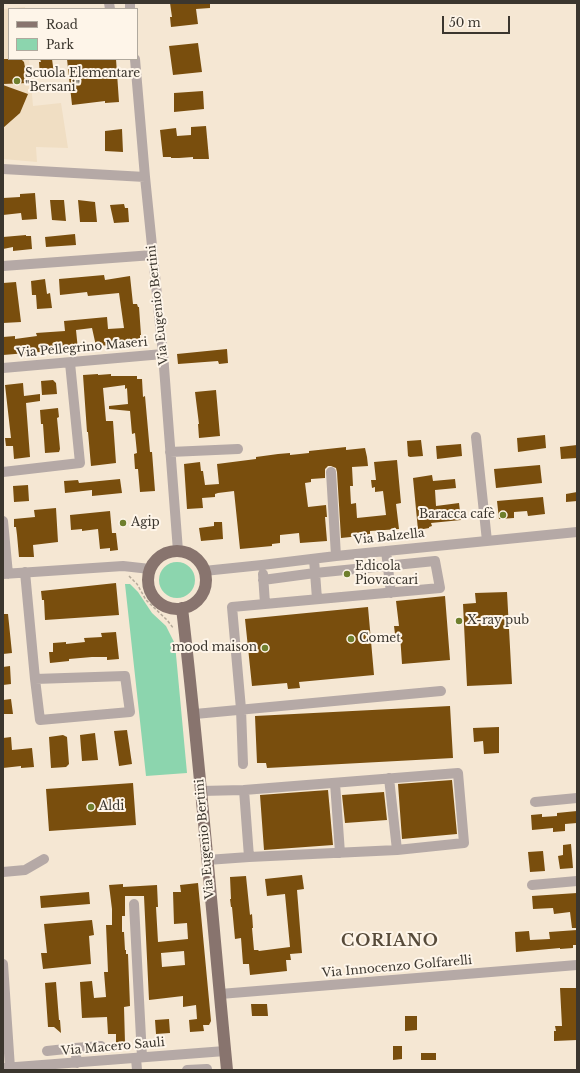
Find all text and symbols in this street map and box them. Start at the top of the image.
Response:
legend [8,8,138,60]
scale bar [444,8,512,34]
text: 50 m [449,15,481,30]
text: Road [46,17,78,32]
text: Park [46,37,74,52]
place label: Scuola Elementare "Bersani" [25,67,140,95]
marker: Scuola Elementare "Bersani" [12,76,22,86]
street label: Via Eugenio Bertini [145,244,171,366]
street label: Via Pellegrino Maseri [16,335,148,361]
place label: Baracca cafè [419,508,495,522]
marker: Baracca cafè [498,510,508,520]
place label: Agip [131,516,160,530]
marker: Agip [118,518,128,528]
street label: Via Balzella [353,526,425,548]
place label: Edicola Piovaccari [355,560,418,588]
marker: Edicola Piovaccari [342,569,352,579]
place label: X-ray pub [467,614,529,628]
marker: X-ray pub [454,616,464,626]
place label: Comet [359,632,401,646]
marker: Comet [346,634,356,644]
place label: mood maison [172,641,257,655]
marker: mood maison [260,643,270,653]
street label: Via Eugenio Bertini [193,778,217,900]
place label: Aldi [99,800,124,814]
marker: Aldi [86,802,96,812]
district label: CORIANO [341,931,439,951]
street label: Via Innocenzo Golfarelli [321,953,473,981]
street label: Via Macero Sauli [61,1035,165,1059]

